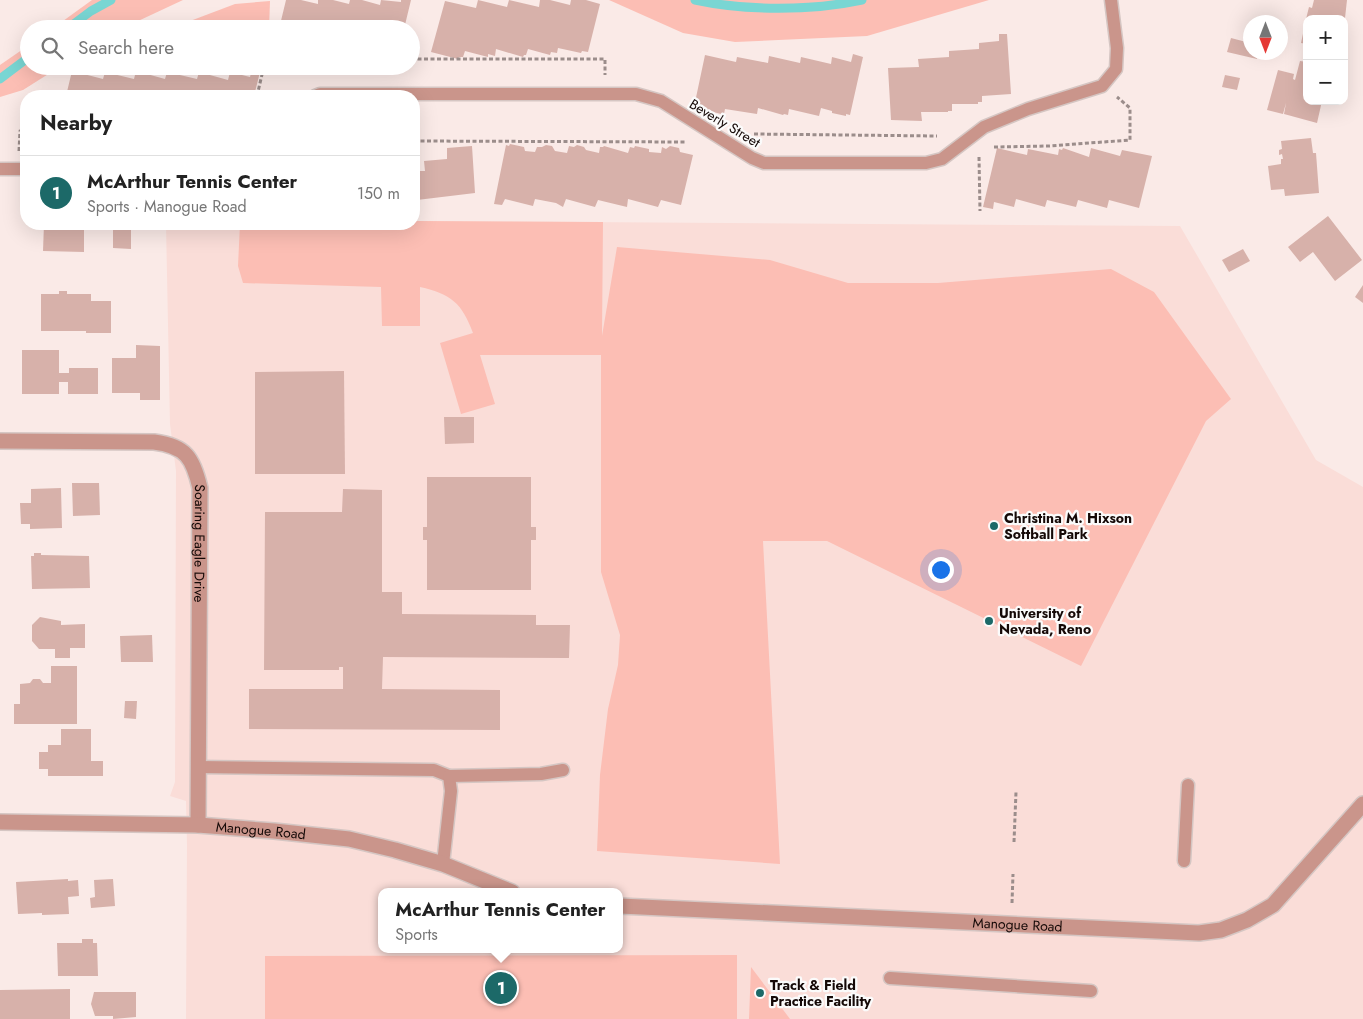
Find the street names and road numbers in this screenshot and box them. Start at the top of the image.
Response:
street label: Beverly Street [686,94,765,152]
street label: Soaring Eagle Drive [189,484,210,603]
street label: Manogue Road [215,816,307,844]
street label: Manogue Road [972,912,1063,937]

